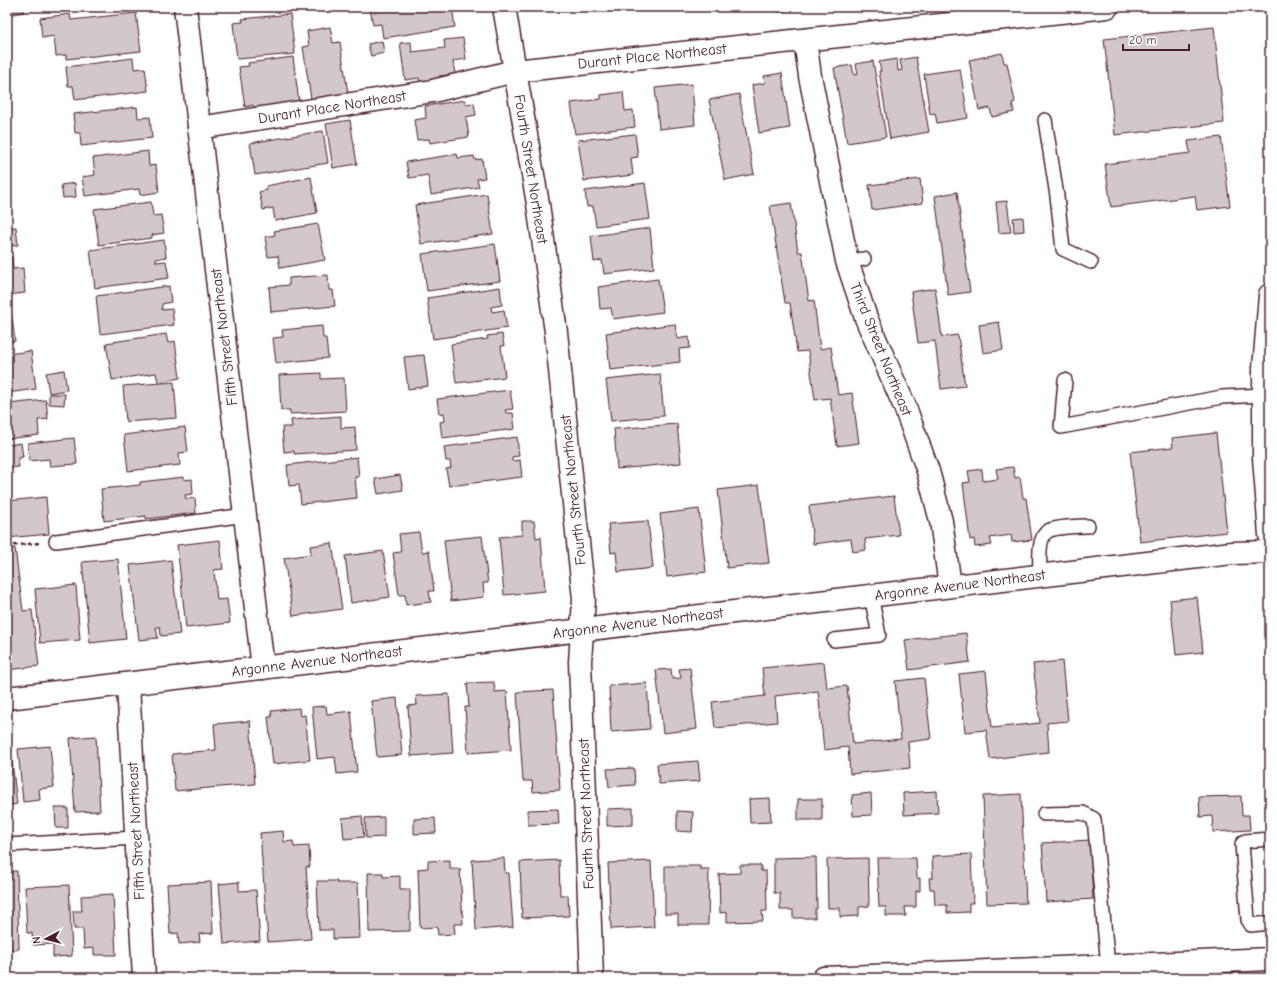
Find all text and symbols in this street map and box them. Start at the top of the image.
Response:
scale bar [1123,26,1189,52]
text: 20 m [1129,33,1157,47]
street label: Durant Place Northeast [577,39,728,73]
street label: Durant Place Northeast [257,86,408,128]
street label: Fourth Street Northeast [510,93,552,246]
street label: Fifth Street Northeast [207,267,241,407]
street label: Third Street Northeast [846,280,916,419]
street label: Fourth Street Northeast [556,413,590,566]
street label: Argonne Avenue Northeast [874,566,1047,604]
street label: Argonne Avenue Northeast [552,604,725,642]
street label: Argonne Avenue Northeast [231,642,404,680]
street label: Fourth Street Northeast [574,737,598,890]
street label: Fifth Street Northeast [123,761,149,900]
north arrow [26,919,66,959]
text: N [30,936,43,945]

